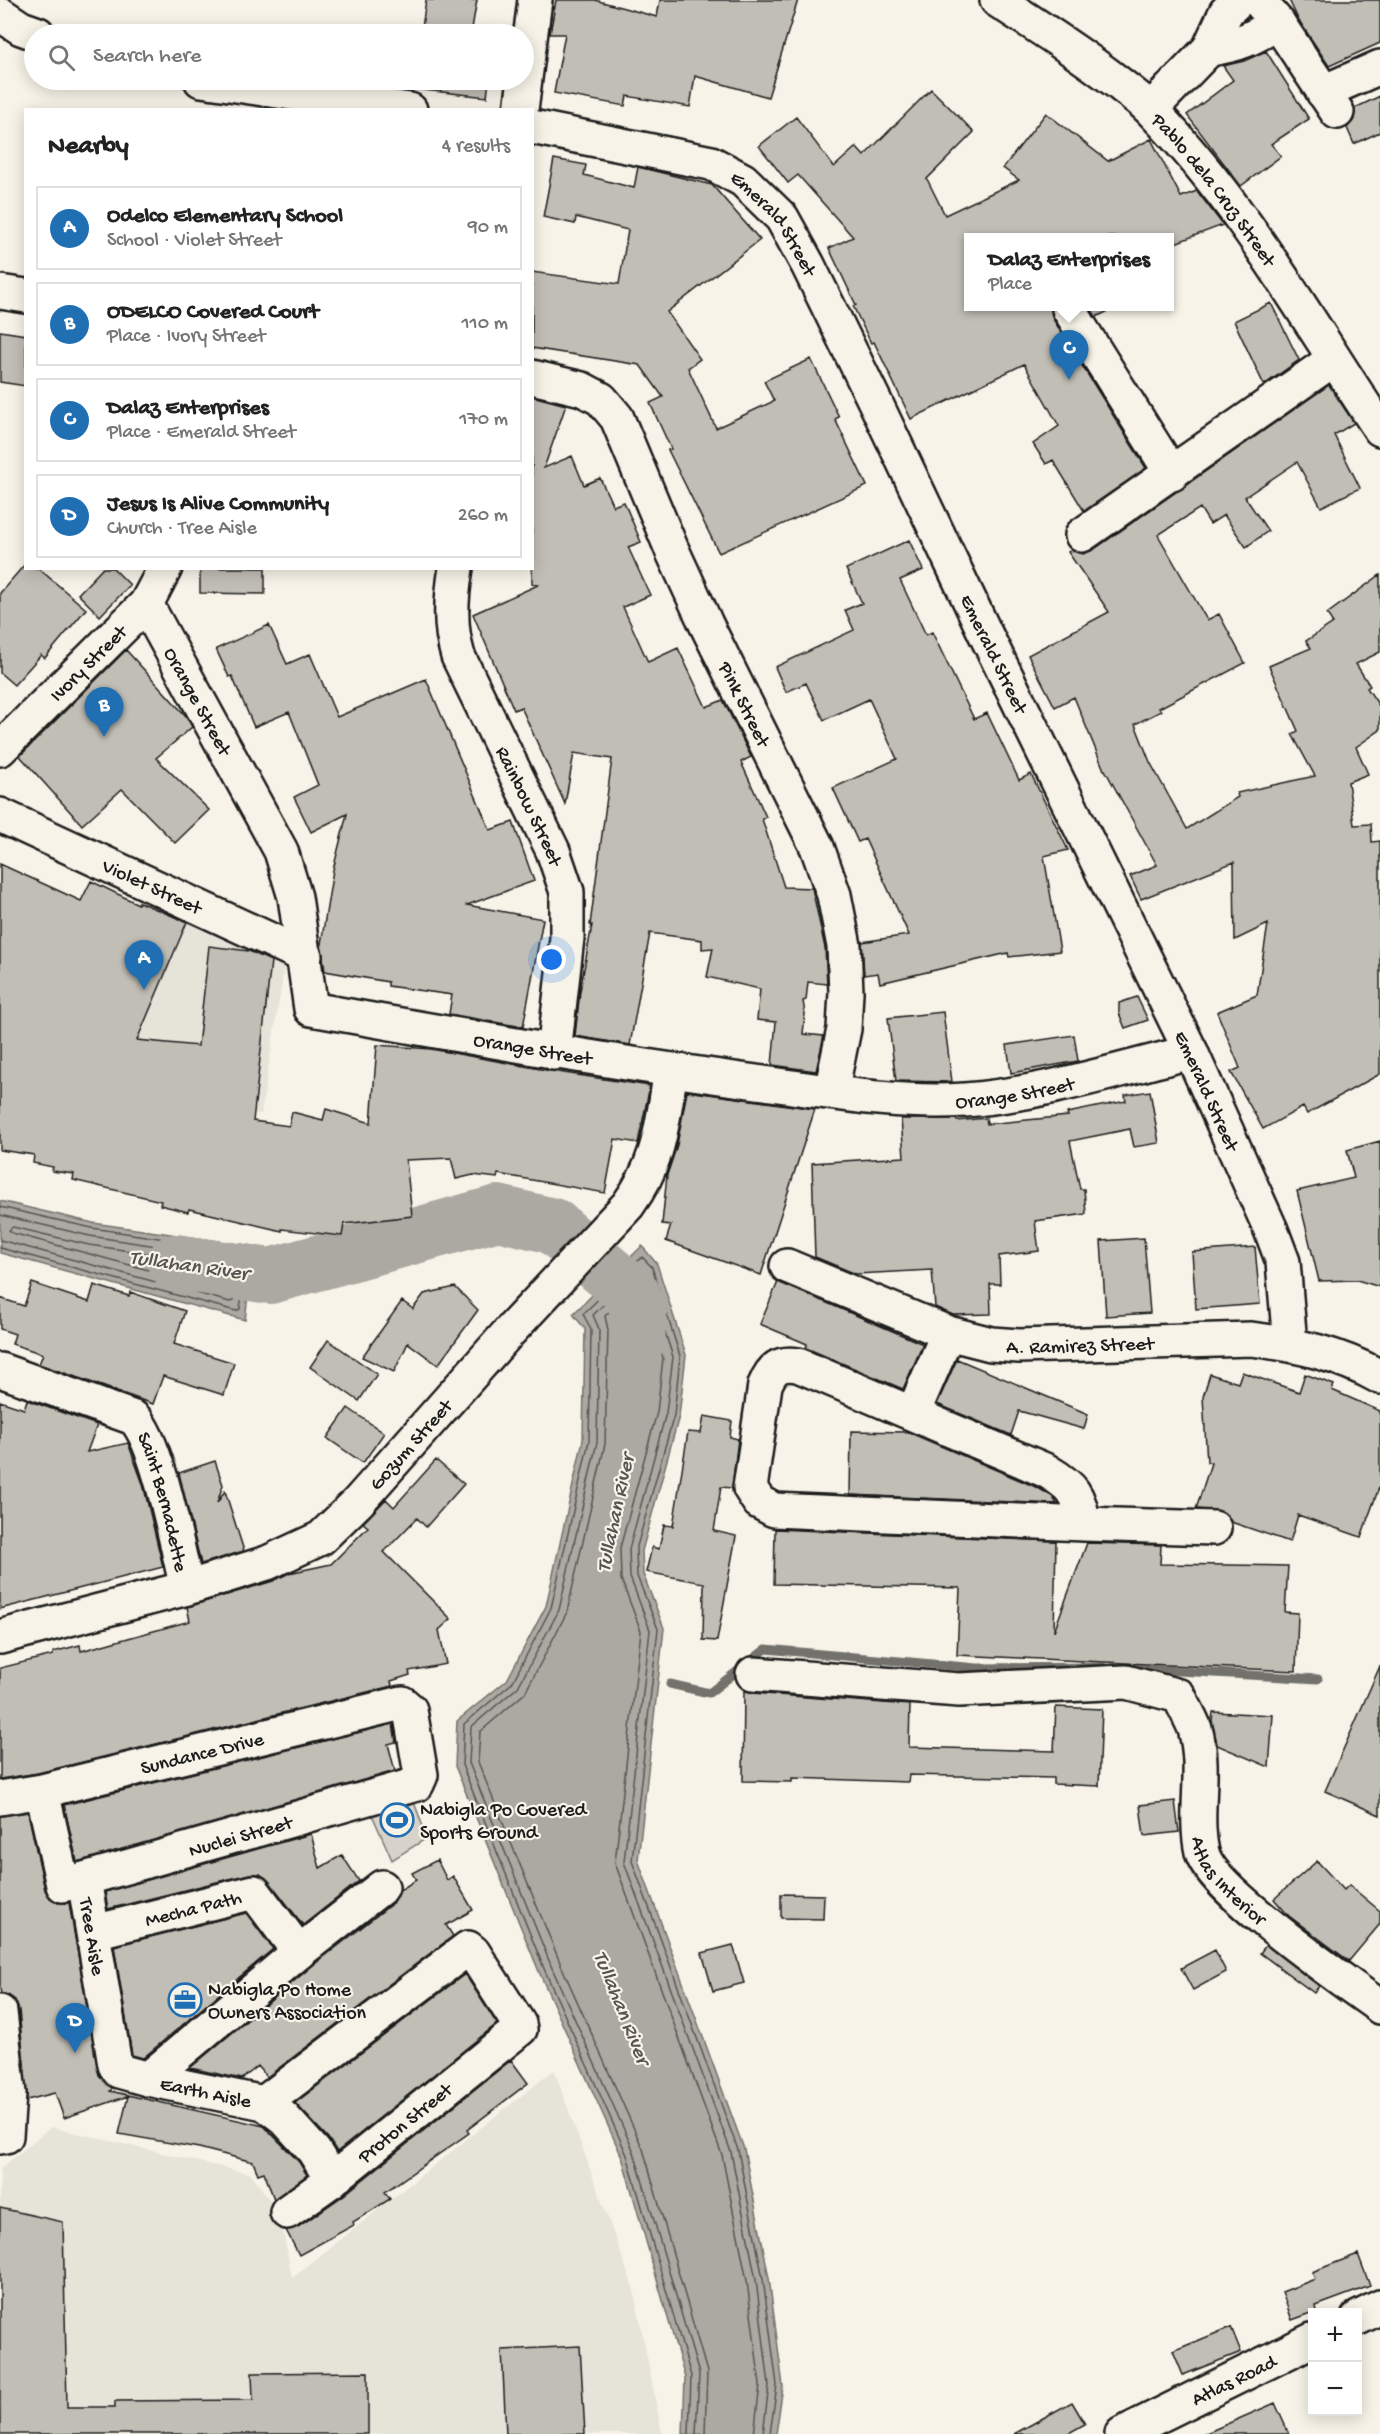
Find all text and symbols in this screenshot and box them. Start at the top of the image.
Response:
search box [24,24,534,90]
icon: search [45,41,78,74]
text: Search here [93,44,201,70]
street label: Pablo dela Cruz Street [1144,109,1280,273]
text: Nearby [48,132,129,163]
text: 4 results [442,136,510,159]
street label: Emerald Street [726,168,820,282]
text: Odelco Elementary School [107,204,343,230]
text: A [64,217,75,240]
text: 90 m [468,217,508,240]
text: School · Violet Street [107,230,282,253]
popup [964,233,1174,311]
text: Dalaz Enterprises [988,248,1150,274]
text: Place [988,274,1032,297]
text: ODELCO Covered Court [107,300,319,326]
text: B [64,313,75,336]
text: 110 m [462,313,508,336]
text: Place · Ivory Street [107,326,265,349]
pin: C [1050,330,1088,380]
text: Dalaz Enterprises [107,396,269,422]
text: C [64,409,75,432]
text: 170 m [459,409,508,432]
text: Place · Emerald Street [107,422,296,445]
text: Jesus Is Alive Community [107,492,329,518]
text: D [63,505,76,528]
text: 260 m [458,505,508,528]
text: Church · Tree Aisle [107,518,257,541]
street label: Emerald Street [953,592,1032,720]
street label: Ivory Street [46,620,134,708]
street label: Orange Street [157,644,235,762]
street label: Pink Street [711,658,774,753]
pin: B [84,688,124,737]
street label: Rainbow Street [489,743,566,871]
street label: Violet Street [97,855,206,922]
pin: A [124,940,164,990]
your location [537,945,566,974]
street label: Emerald Street [1167,1028,1243,1157]
street label: Orange Street [471,1030,595,1073]
street label: Orange Street [955,1074,1079,1116]
water label: Tullahan River [127,1247,254,1289]
street label: A. Ramirez Street [1005,1334,1156,1361]
street label: Gozum Street [366,1395,460,1496]
street label: Saint Bernadette [130,1429,191,1575]
water label: Tullahan River [593,1448,643,1575]
street label: Sundance Drive [139,1729,267,1781]
place label: Nabigla Po Covered Sports Ground [420,1800,589,1846]
sports icon: Nabigla Po Covered Sports Ground [379,1802,415,1838]
street label: Nuclei Street [187,1812,297,1864]
street label: Atlas Interior [1185,1835,1271,1933]
street label: Mecha Path [143,1887,245,1934]
street label: Tree Aisle [72,1895,108,1978]
water label: Tullahan River [586,1948,655,2073]
place label: Nabigla Po Home Owners Association [208,1980,367,2026]
office icon: Nabigla Po Home Owners Association [167,1982,203,2018]
pin: D [56,2004,94,2053]
street label: Earth Aisle [158,2074,254,2115]
street label: Proton Street [354,2079,459,2170]
map controls [1308,2308,1362,2416]
button: + [1308,2308,1362,2362]
street label: Atlas Road [1189,2351,1283,2413]
button: − [1308,2362,1362,2416]

